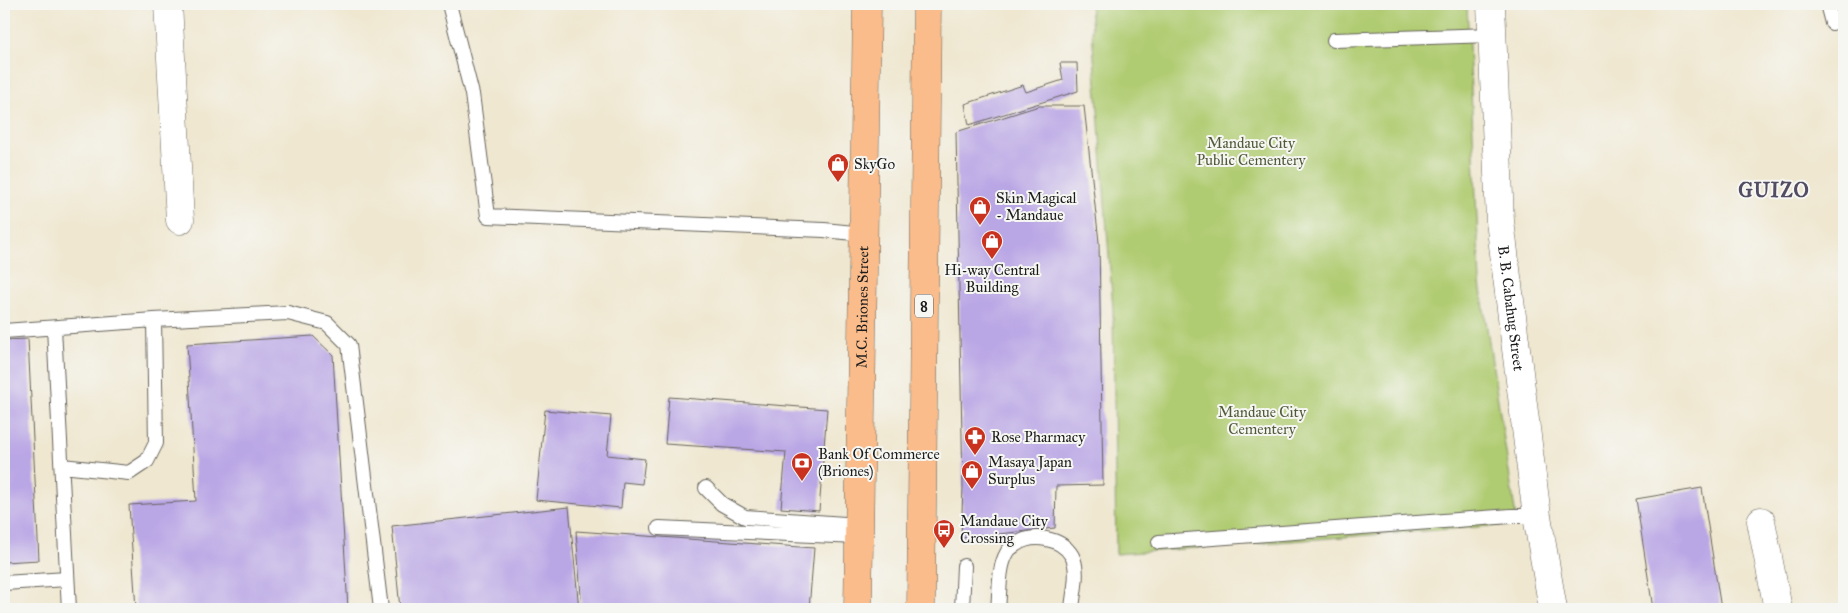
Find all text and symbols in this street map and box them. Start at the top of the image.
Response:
park label: Mandaue City Public Cementery [1196,134,1306,169]
shop icon: SkyGo [826,152,850,183]
place label: SkyGo [854,155,896,173]
district label: GUIZO [1738,178,1810,202]
place label: Skin Magical - Mandaue [996,189,1078,224]
shop icon: Skin Magical - Mandaue [968,195,992,226]
shop icon: Hi-way Central Building [980,229,1004,260]
street label: B. B. Cabahug Street [1494,244,1528,373]
street label: M.C. Briones Street [853,245,872,368]
place label: Hi-way Central Building [944,261,1041,296]
road number: 8 [915,294,933,318]
park label: Mandaue City Cementery [1218,403,1307,438]
pharmacy icon: Rose Pharmacy [963,425,987,456]
place label: Rose Pharmacy [991,428,1086,446]
place label: Bank Of Commerce (Briones) [818,445,940,481]
bank icon: Bank Of Commerce (Briones) [790,451,814,482]
place label: Masaya Japan Surplus [988,453,1072,488]
shop icon: Masaya Japan Surplus [960,459,984,490]
place label: Mandaue City Crossing [960,512,1049,547]
bus stop icon: Mandaue City Crossing [932,518,956,549]

